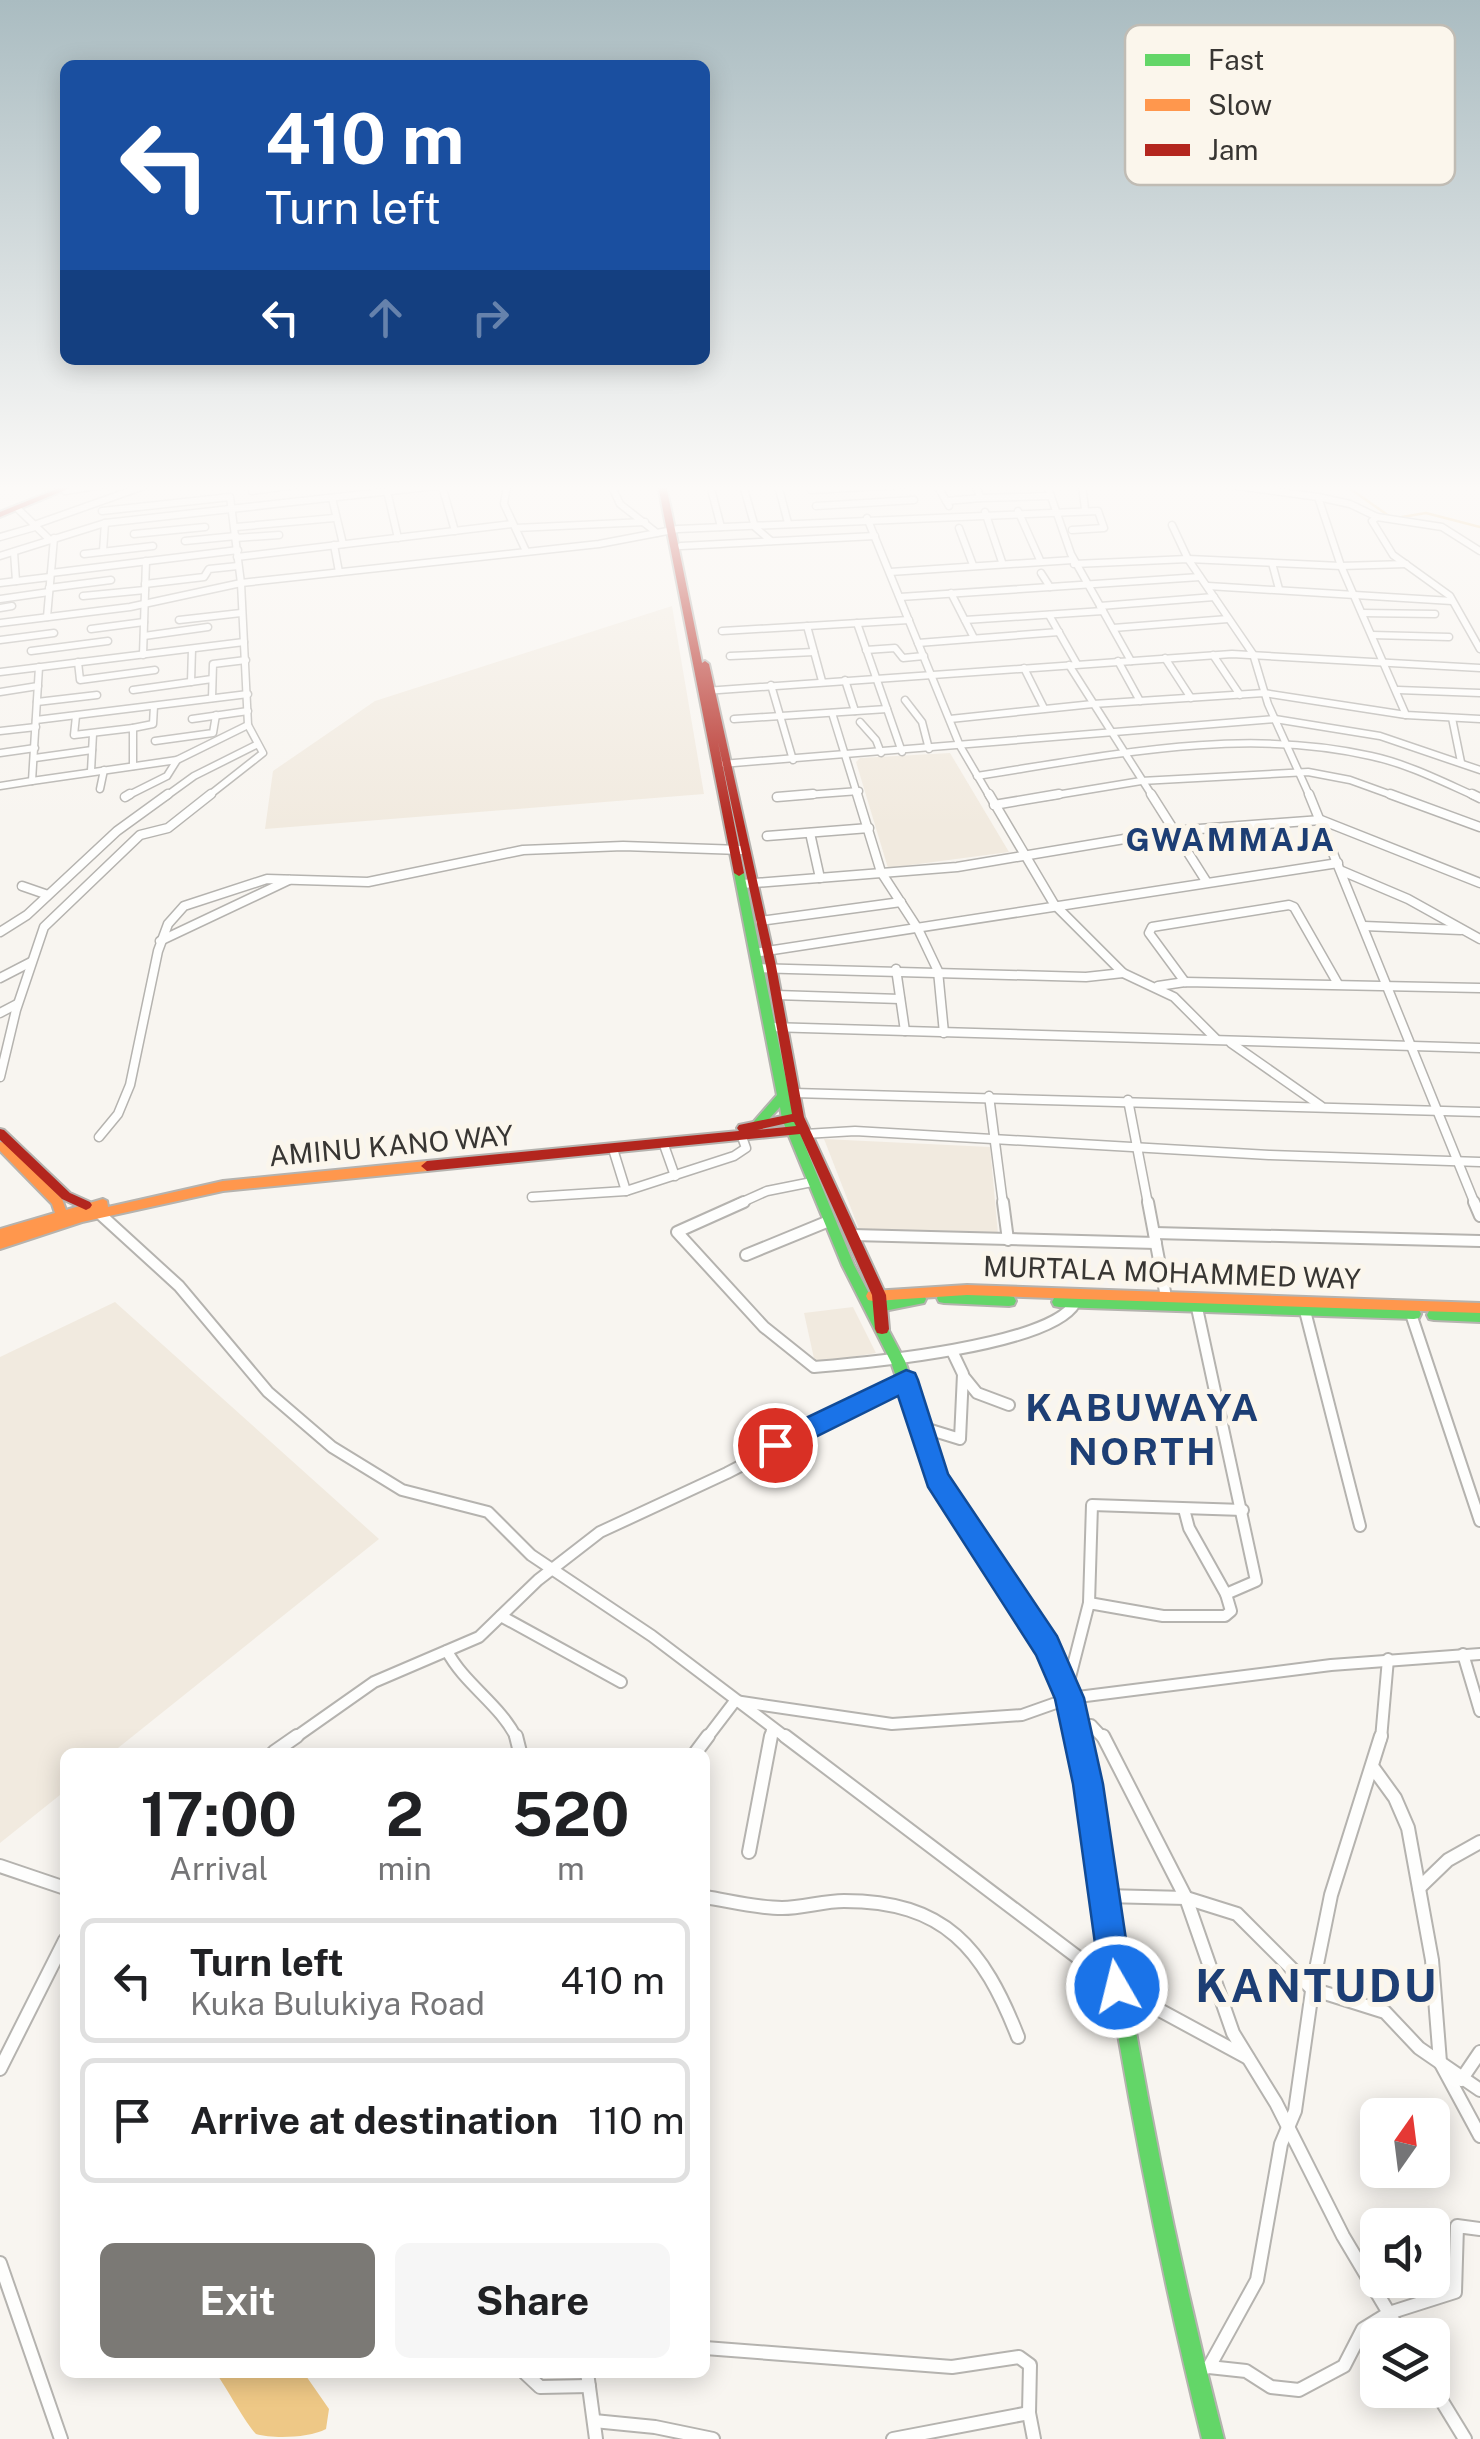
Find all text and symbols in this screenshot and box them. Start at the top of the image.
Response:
legend [1125,25,1455,185]
text: Fast [1208,43,1264,76]
text: Slow [1208,88,1272,121]
text: 410 m [265,97,464,180]
icon: left [100,100,230,230]
text: Jam [1208,133,1259,166]
text: Turn left [265,181,441,234]
icon: left [253,290,308,345]
icon: ahead [358,290,413,345]
icon: right [463,290,518,345]
district label: GWAMMAJA [1125,821,1337,858]
street label: AMINU KANO WAY [267,1118,515,1172]
street label: MURTALA MOHAMMED WAY [983,1249,1361,1295]
district label: KABUWAYA NORTH [1025,1385,1261,1474]
pin [733,1403,818,1488]
icon: arrive [748,1418,803,1473]
text: 17:00 [140,1779,297,1850]
text: 2 [386,1779,424,1850]
text: 520 [512,1779,630,1850]
text: Arrival [169,1850,268,1887]
text: min [378,1850,432,1887]
text: m [557,1850,585,1887]
position arrow [1065,1935,1169,2039]
text: Turn left [190,1940,344,1985]
icon: left [105,1953,160,2008]
text: 410 m [560,1958,665,2003]
district label: KANTUDU [1195,1959,1439,2012]
text: Kuka Bulukiya Road [190,1985,485,2022]
icon: arrive [105,2093,160,2148]
text: Arrive at destination [190,2098,558,2143]
text: 110 m [588,2098,685,2143]
north arrow [1360,2098,1450,2188]
map controls [1360,2098,1450,2408]
button: sound [1360,2208,1450,2298]
button: Exit [100,2243,375,2358]
button: Share [395,2243,670,2358]
button: layers [1360,2318,1450,2408]

